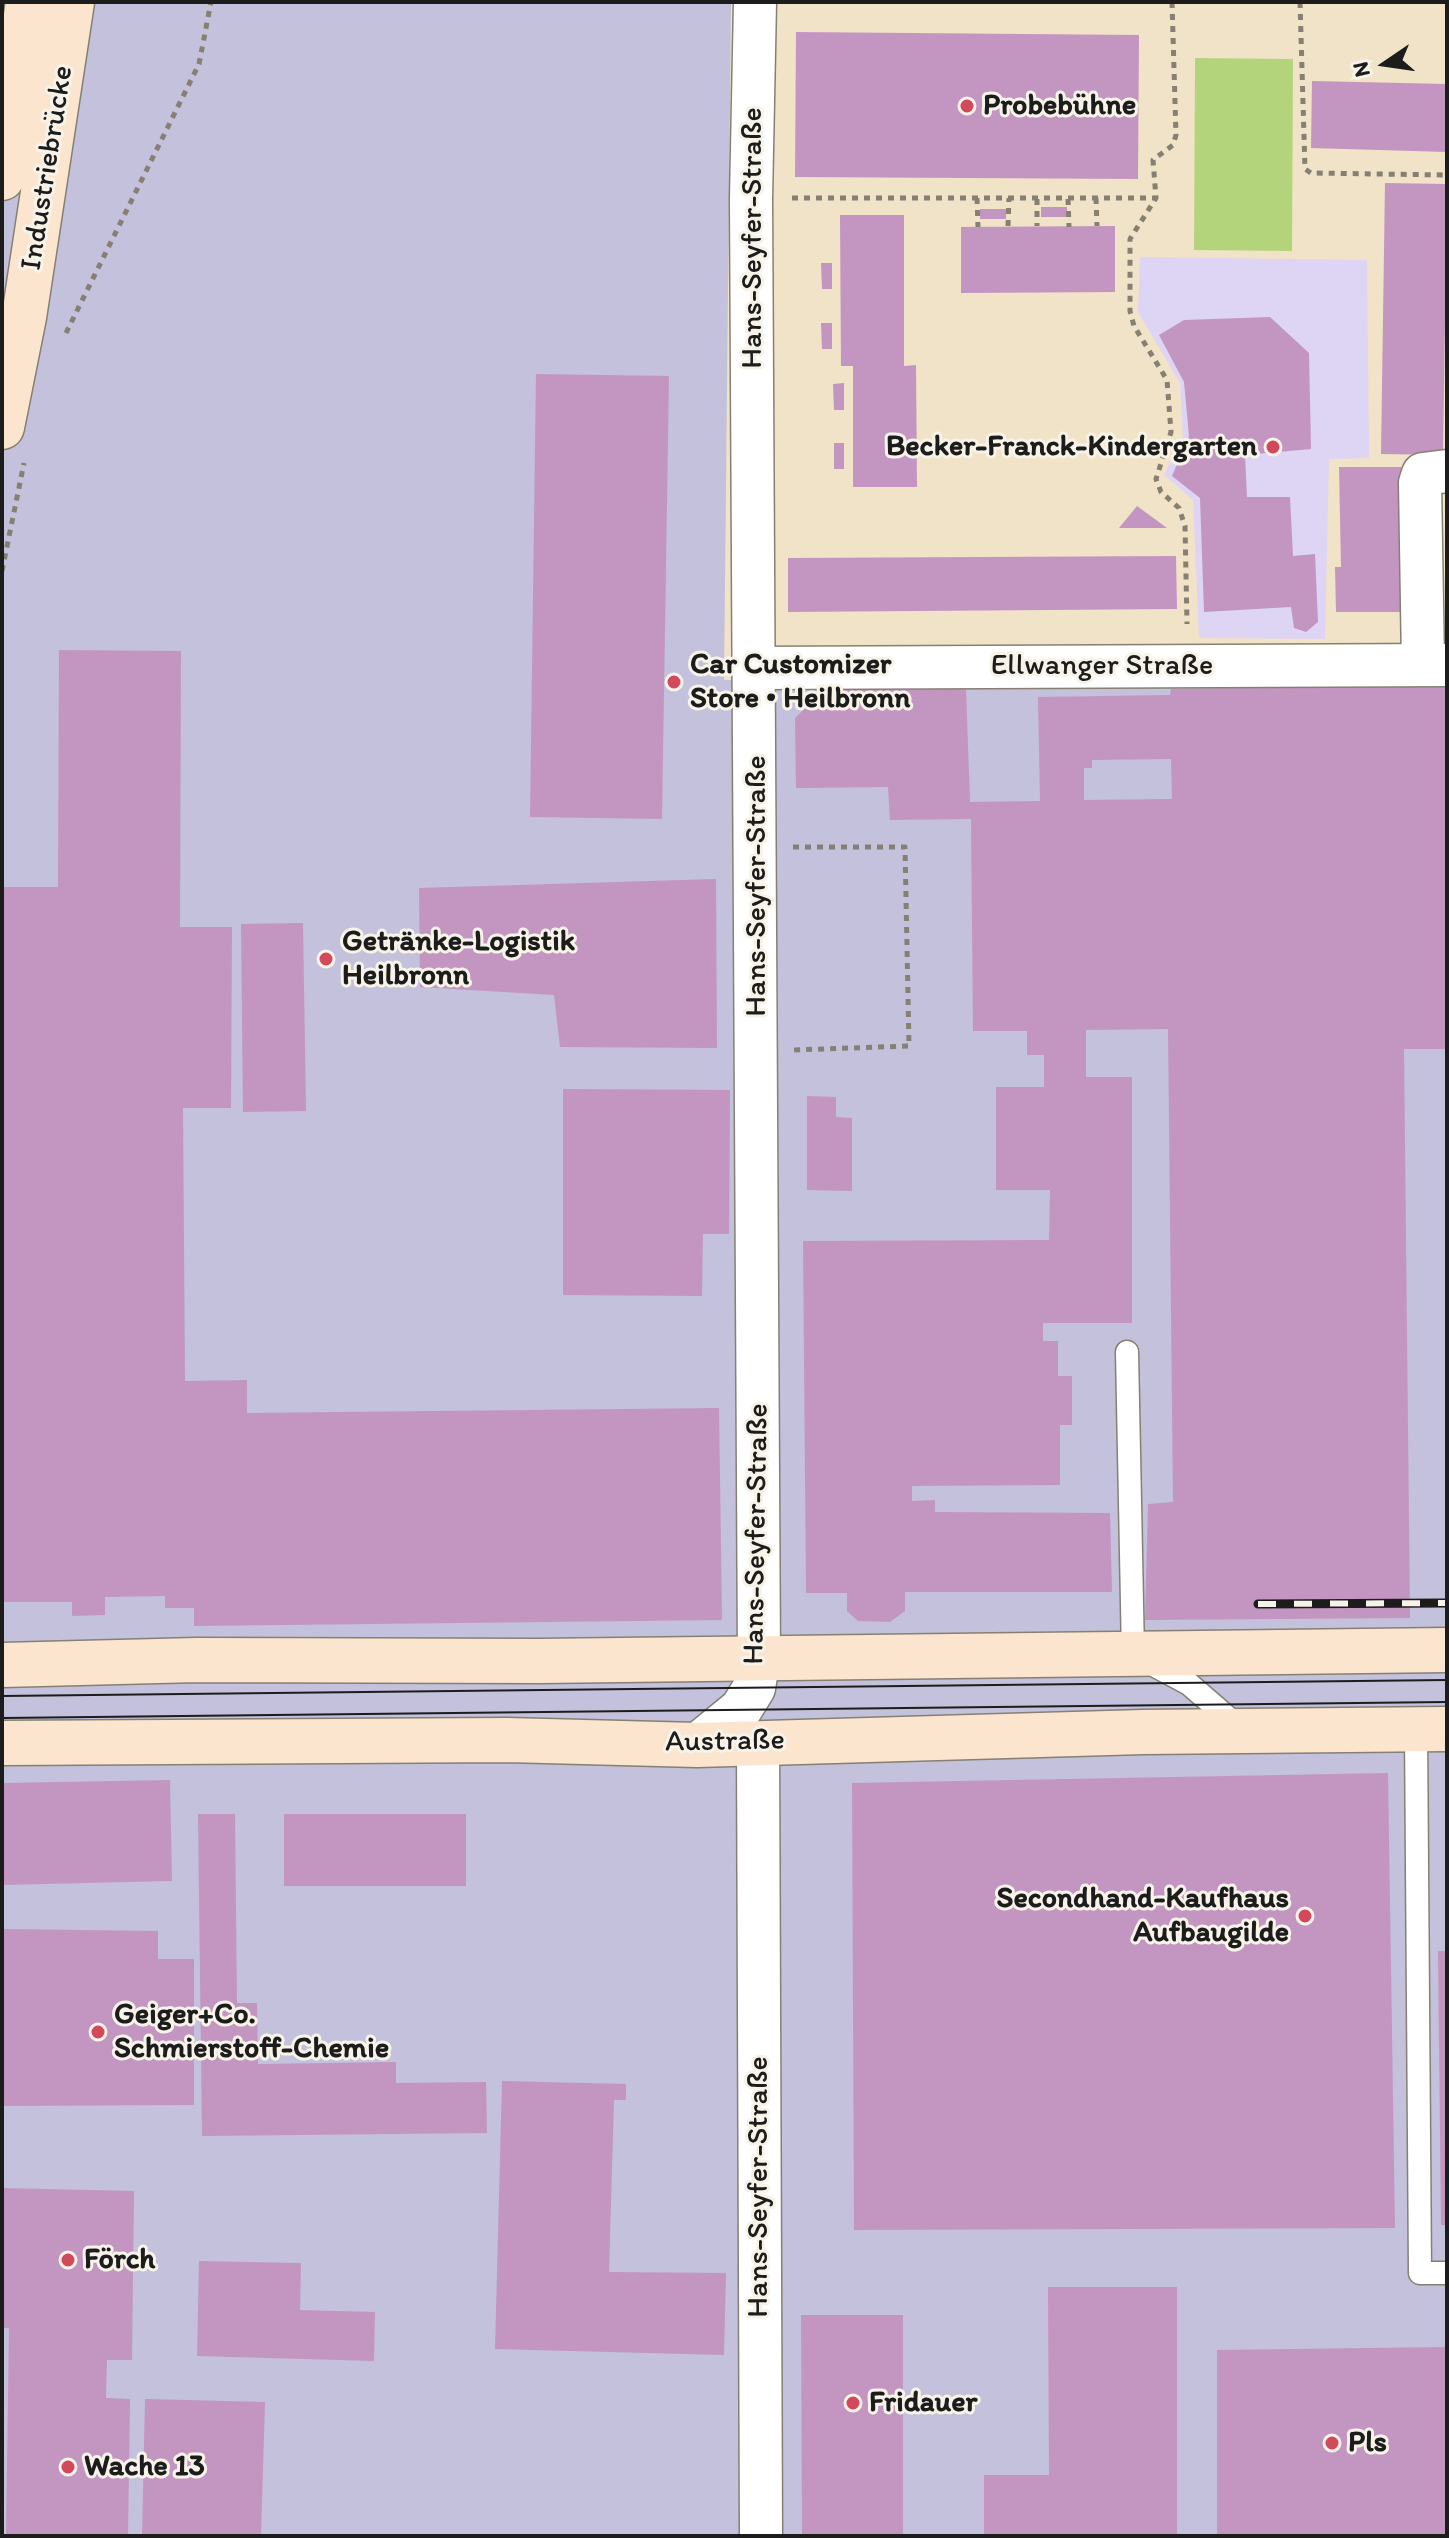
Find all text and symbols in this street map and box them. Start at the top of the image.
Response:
north arrow [1345,24,1425,104]
text: N [1346,59,1376,80]
street label: Industriebrücke [14,63,82,273]
place label: Probebühne [983,88,1136,124]
marker: Probebühne [958,97,976,115]
street label: Hans-Seyfer-Straße [735,107,771,369]
place label: Becker-Franck-Kindergarten [886,429,1257,465]
marker: Becker-Franck-Kindergarten [1264,438,1282,456]
place label: Car Customizer Store • Heilbronn [690,647,910,718]
street label: Ellwanger Straße [991,648,1213,684]
marker: Car Customizer Store • Heilbronn [665,673,683,691]
street label: Hans-Seyfer-Straße [739,755,775,1017]
place label: Getränke-Logistik Heilbronn [342,924,575,994]
marker: Getränke-Logistik Heilbronn [317,950,335,968]
street label: Hans-Seyfer-Straße [737,1403,777,1665]
street label: Austraße [665,1723,785,1761]
place label: Secondhand-Kaufhaus Aufbaugilde [997,1881,1289,1952]
marker: Secondhand-Kaufhaus Aufbaugilde [1296,1907,1314,1925]
place label: Geiger+Co. Schmierstoff-Chemie [114,1997,389,2068]
marker: Geiger+Co. Schmierstoff-Chemie [89,2023,107,2041]
street label: Hans-Seyfer-Straße [741,2056,777,2318]
place label: Förch [84,2242,155,2278]
marker: Förch [59,2251,77,2269]
place label: Fridauer [869,2385,977,2421]
marker: Fridauer [844,2394,862,2412]
place label: Pls [1348,2425,1387,2461]
marker: Pls [1323,2434,1341,2452]
place label: Wache 13 [84,2449,205,2485]
marker: Wache 13 [59,2458,77,2476]

